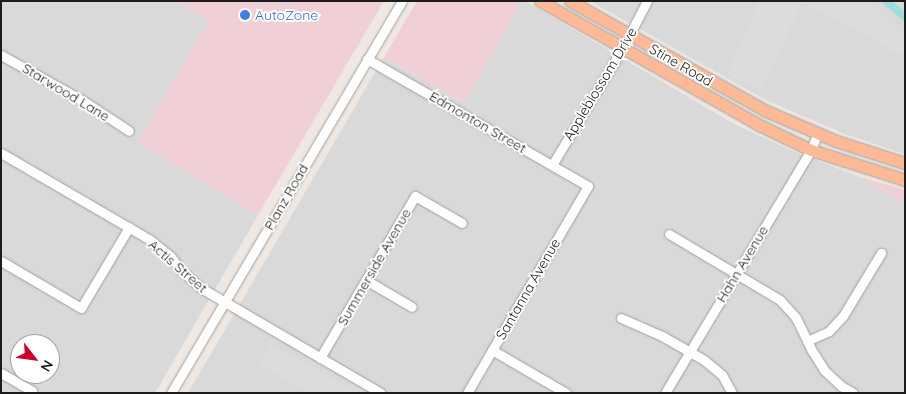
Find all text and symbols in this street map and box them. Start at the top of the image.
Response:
place label: AutoZone [255,7,318,23]
marker: AutoZone [239,9,251,21]
street label: Appleblossom Drive [560,24,640,144]
street label: Stine Road [646,40,716,90]
street label: Starwood Lane [19,59,113,125]
street label: Edmonton Street [427,87,529,157]
street label: Planz Road [260,161,312,233]
street label: Summerside Avenue [334,206,414,328]
street label: Hahn Avenue [713,223,771,305]
street label: Santanna Avenue [492,235,564,343]
street label: Actis Street [145,236,211,296]
north arrow [10,334,60,384]
text: N [37,357,57,375]

